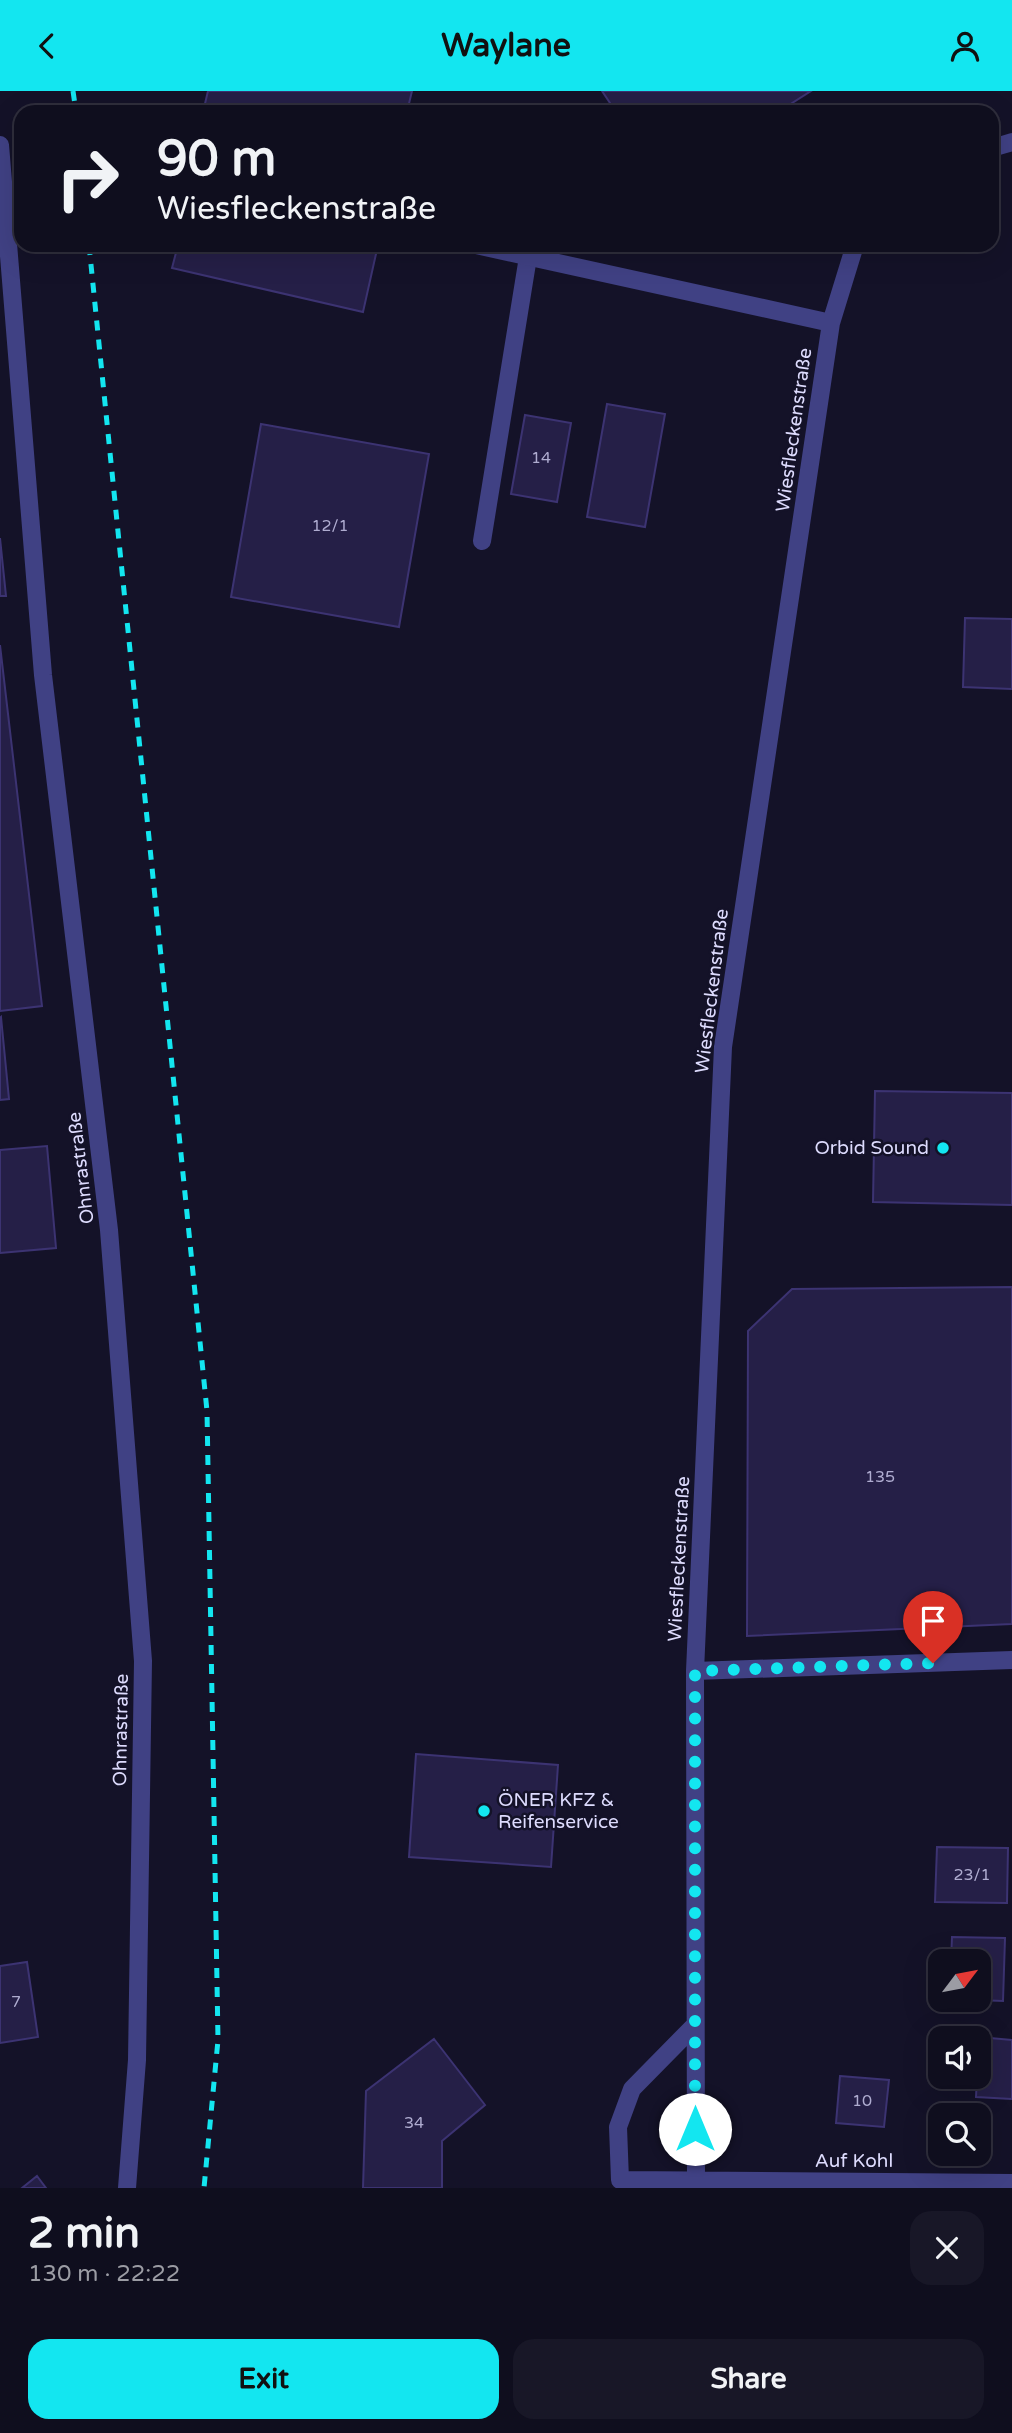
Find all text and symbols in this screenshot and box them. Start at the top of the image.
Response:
icon: back [28,27,66,65]
text: Waylane [441,27,571,65]
icon: person [946,27,984,65]
text: 90 m [157,130,276,189]
icon: right [42,133,133,224]
text: Wiesfleckenstraße [157,190,436,228]
street label: Wiesfleckenstraße [772,346,816,514]
house number: 14 [531,448,551,468]
house number: 12/1 [311,516,349,536]
street label: Wiesfleckenstraße [691,907,733,1075]
street label: Ohnrastraße [63,1111,99,1225]
place label: Orbid Sound [814,1137,929,1159]
marker: Orbid Sound [935,1140,951,1156]
house number: 135 [865,1467,895,1487]
street label: Wiesfleckenstraße [664,1476,694,1642]
pin [903,1591,963,1663]
icon: arrive [914,1602,952,1640]
street label: Ohnrastraße [109,1673,133,1787]
place label: ÖNER KFZ & Reifenservice [498,1789,619,1833]
marker: ÖNER KFZ & Reifenservice [476,1803,492,1819]
house number: 23/1 [953,1865,991,1885]
north arrow [928,1949,990,2013]
map controls [928,1949,991,2166]
house number: 7 [11,1992,21,2012]
button: sound [928,2026,991,2089]
house number: 10 [852,2091,872,2111]
position arrow [658,2092,732,2166]
button: search [928,2103,991,2166]
house number: 34 [404,2113,424,2133]
street label: Auf Kohl [815,2150,893,2172]
text: 2 min [28,2208,140,2259]
button: close [910,2211,984,2285]
text: 130 m · 22:22 [28,2260,180,2288]
button: Exit [28,2339,499,2419]
button: Share [513,2339,984,2419]

